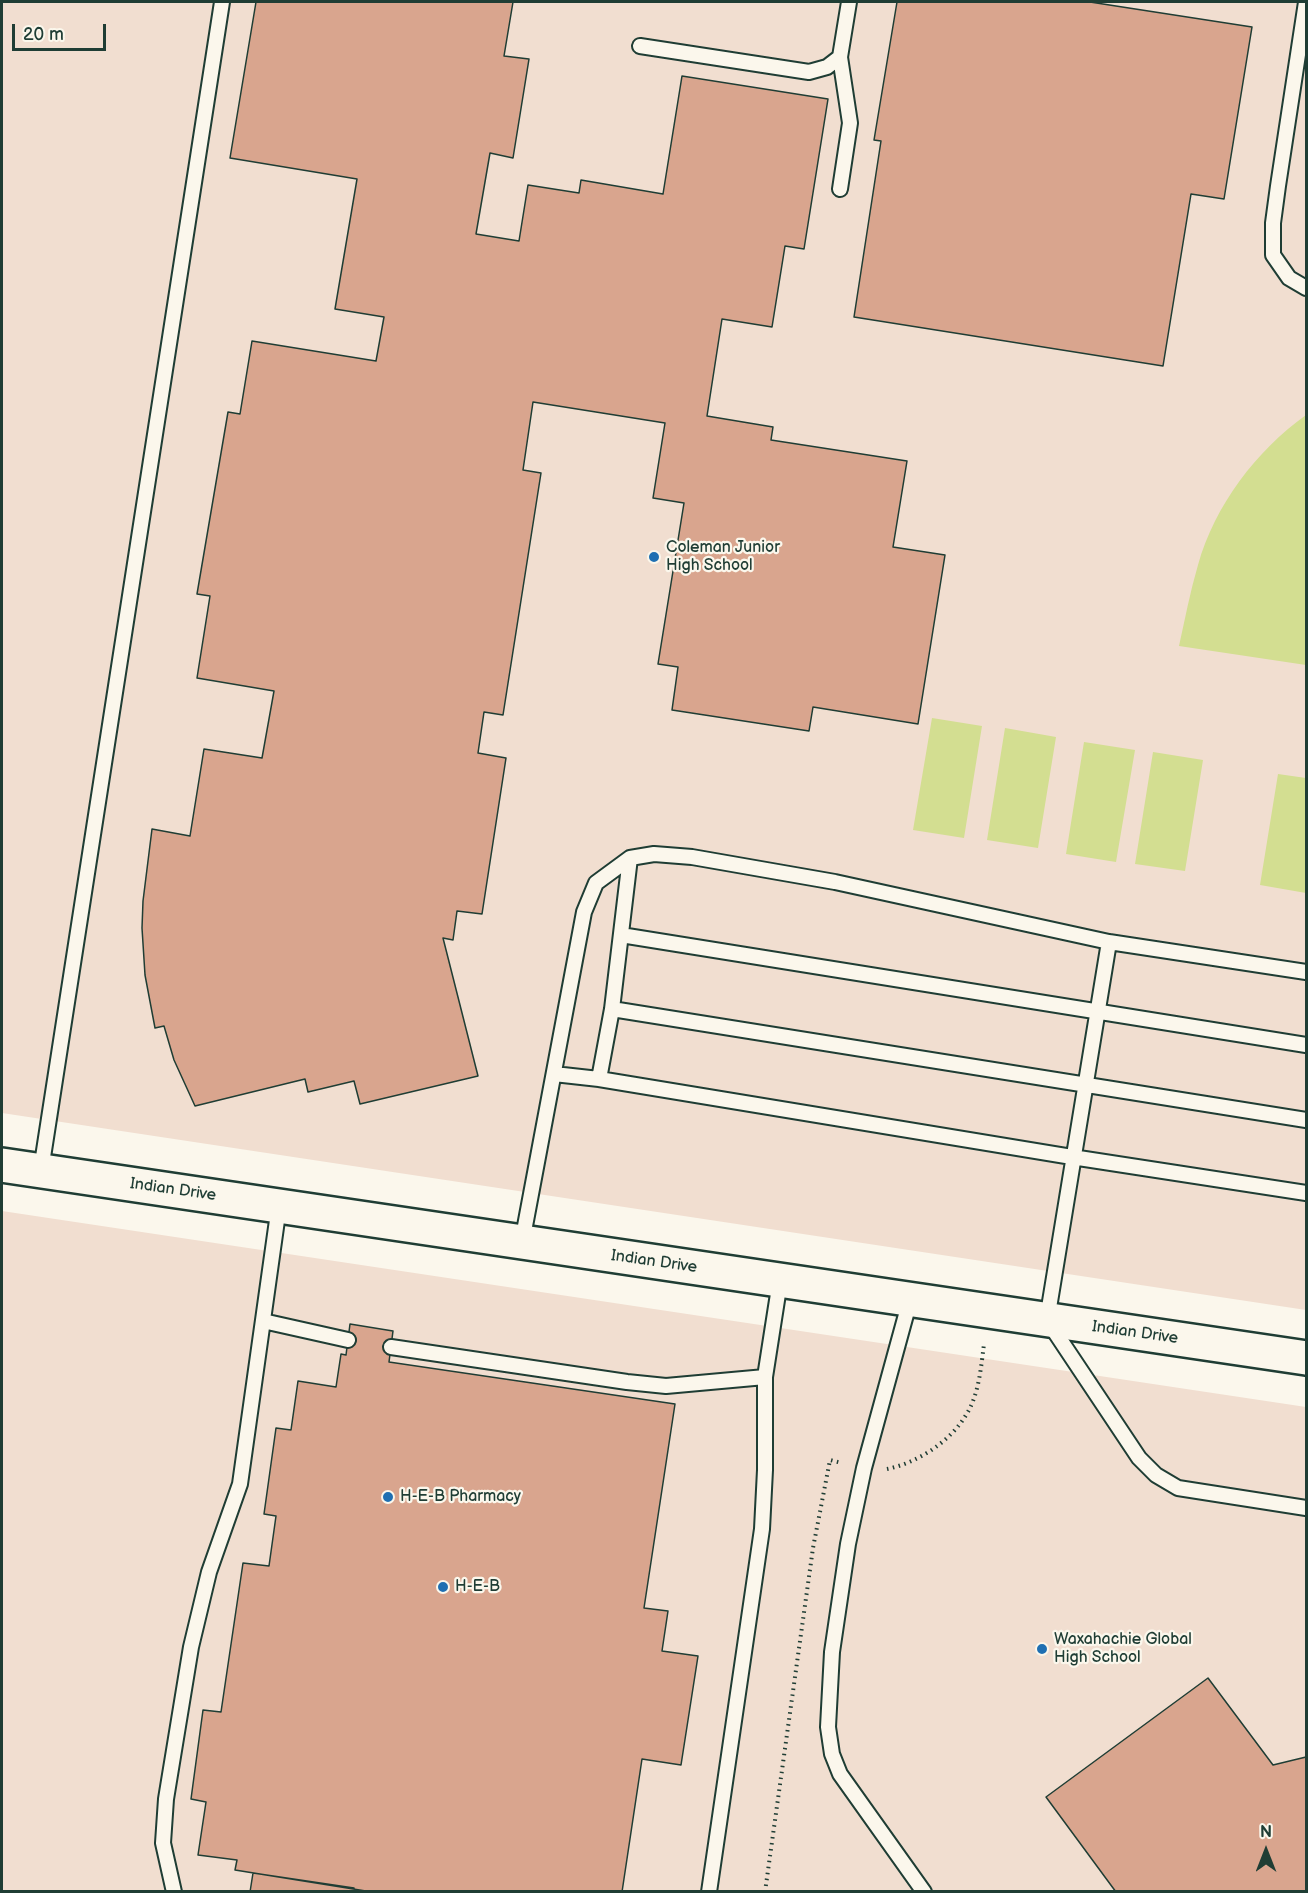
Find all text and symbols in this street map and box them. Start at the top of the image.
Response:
scale bar [15,12,110,50]
text: 20 m [23,24,64,45]
place label: Coleman Junior High School [666,538,780,576]
marker: Coleman Junior High School [647,550,661,564]
street label: Indian Drive [129,1174,217,1206]
street label: Indian Drive [610,1246,698,1278]
street label: Indian Drive [1091,1317,1179,1349]
place label: H-E-B Pharmacy [400,1487,521,1507]
marker: H-E-B Pharmacy [381,1490,395,1504]
place label: H-E-B [455,1577,500,1597]
marker: H-E-B [436,1580,450,1594]
place label: Waxahachie Global High School [1054,1630,1192,1668]
marker: Waxahachie Global High School [1035,1642,1049,1656]
north arrow [1236,1821,1296,1881]
text: N [1260,1823,1272,1842]

